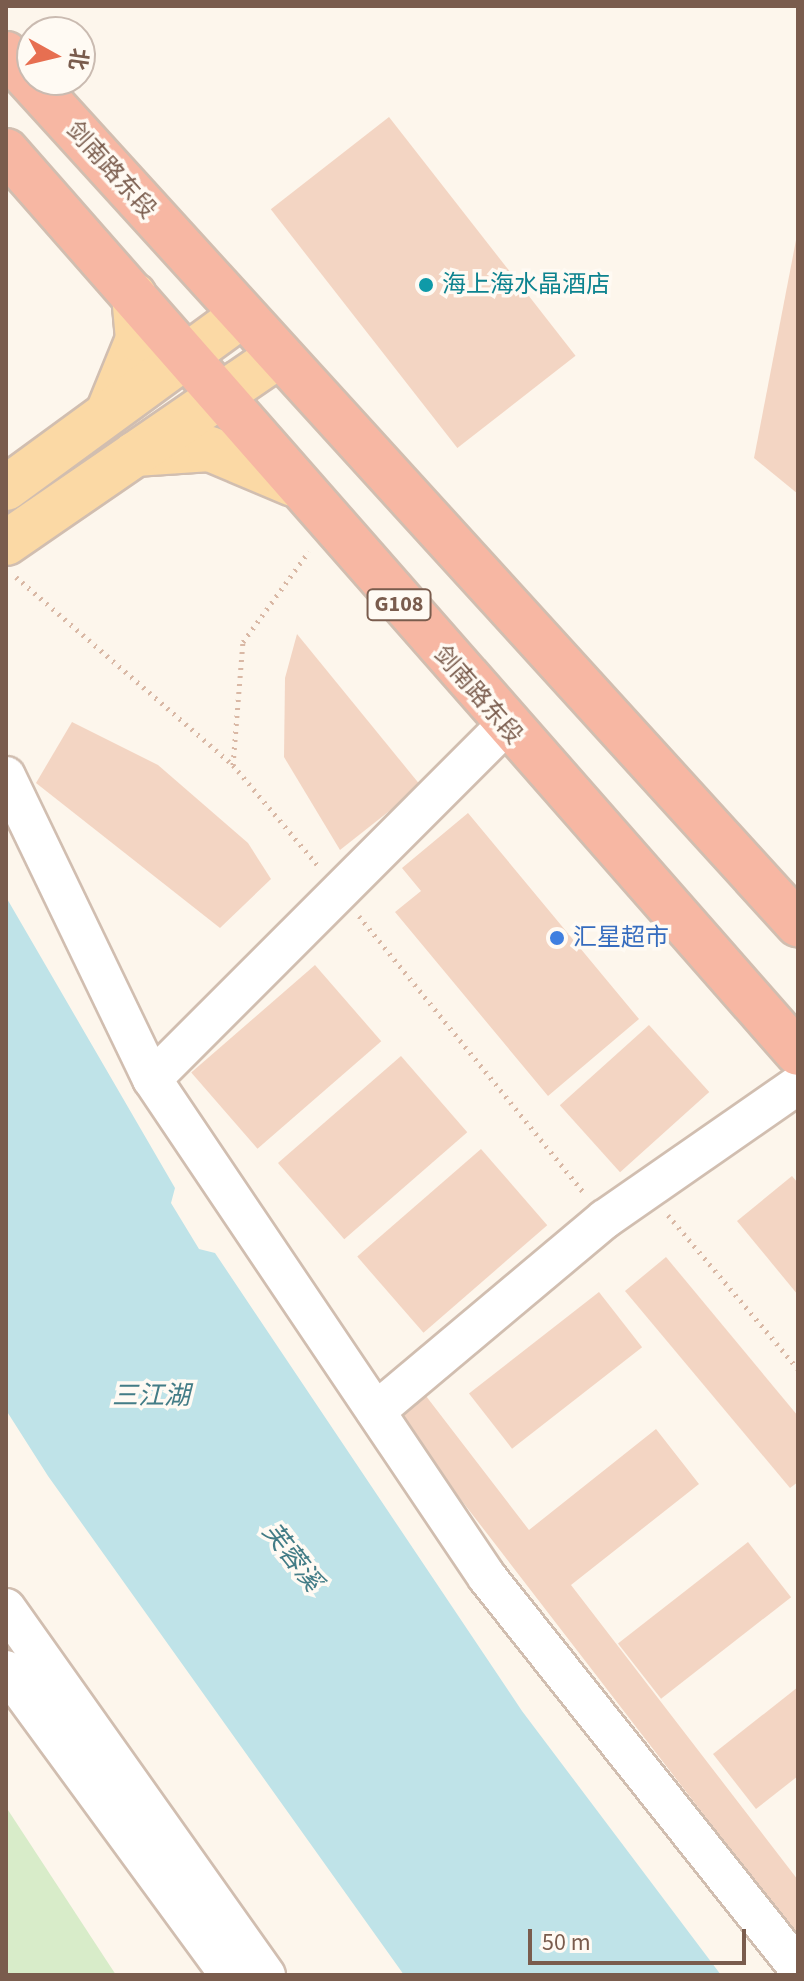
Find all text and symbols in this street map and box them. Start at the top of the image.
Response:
north arrow [16,16,96,96]
text: 北 [60,46,95,72]
street label: 剑南路东段 [60,116,162,224]
place label: 海上海水晶酒店 [442,271,610,299]
marker: 海上海水晶酒店 [417,276,435,294]
road number: G108 [365,587,433,623]
street label: 剑南路东段 [428,640,528,750]
place label: 汇星超市 [573,924,669,952]
marker: 汇星超市 [548,929,566,947]
water label: 三江湖 [112,1380,190,1412]
water label: 芙蓉溪 [256,1517,328,1597]
scale bar [532,1913,750,1963]
text: 50 m [542,1925,591,1960]

